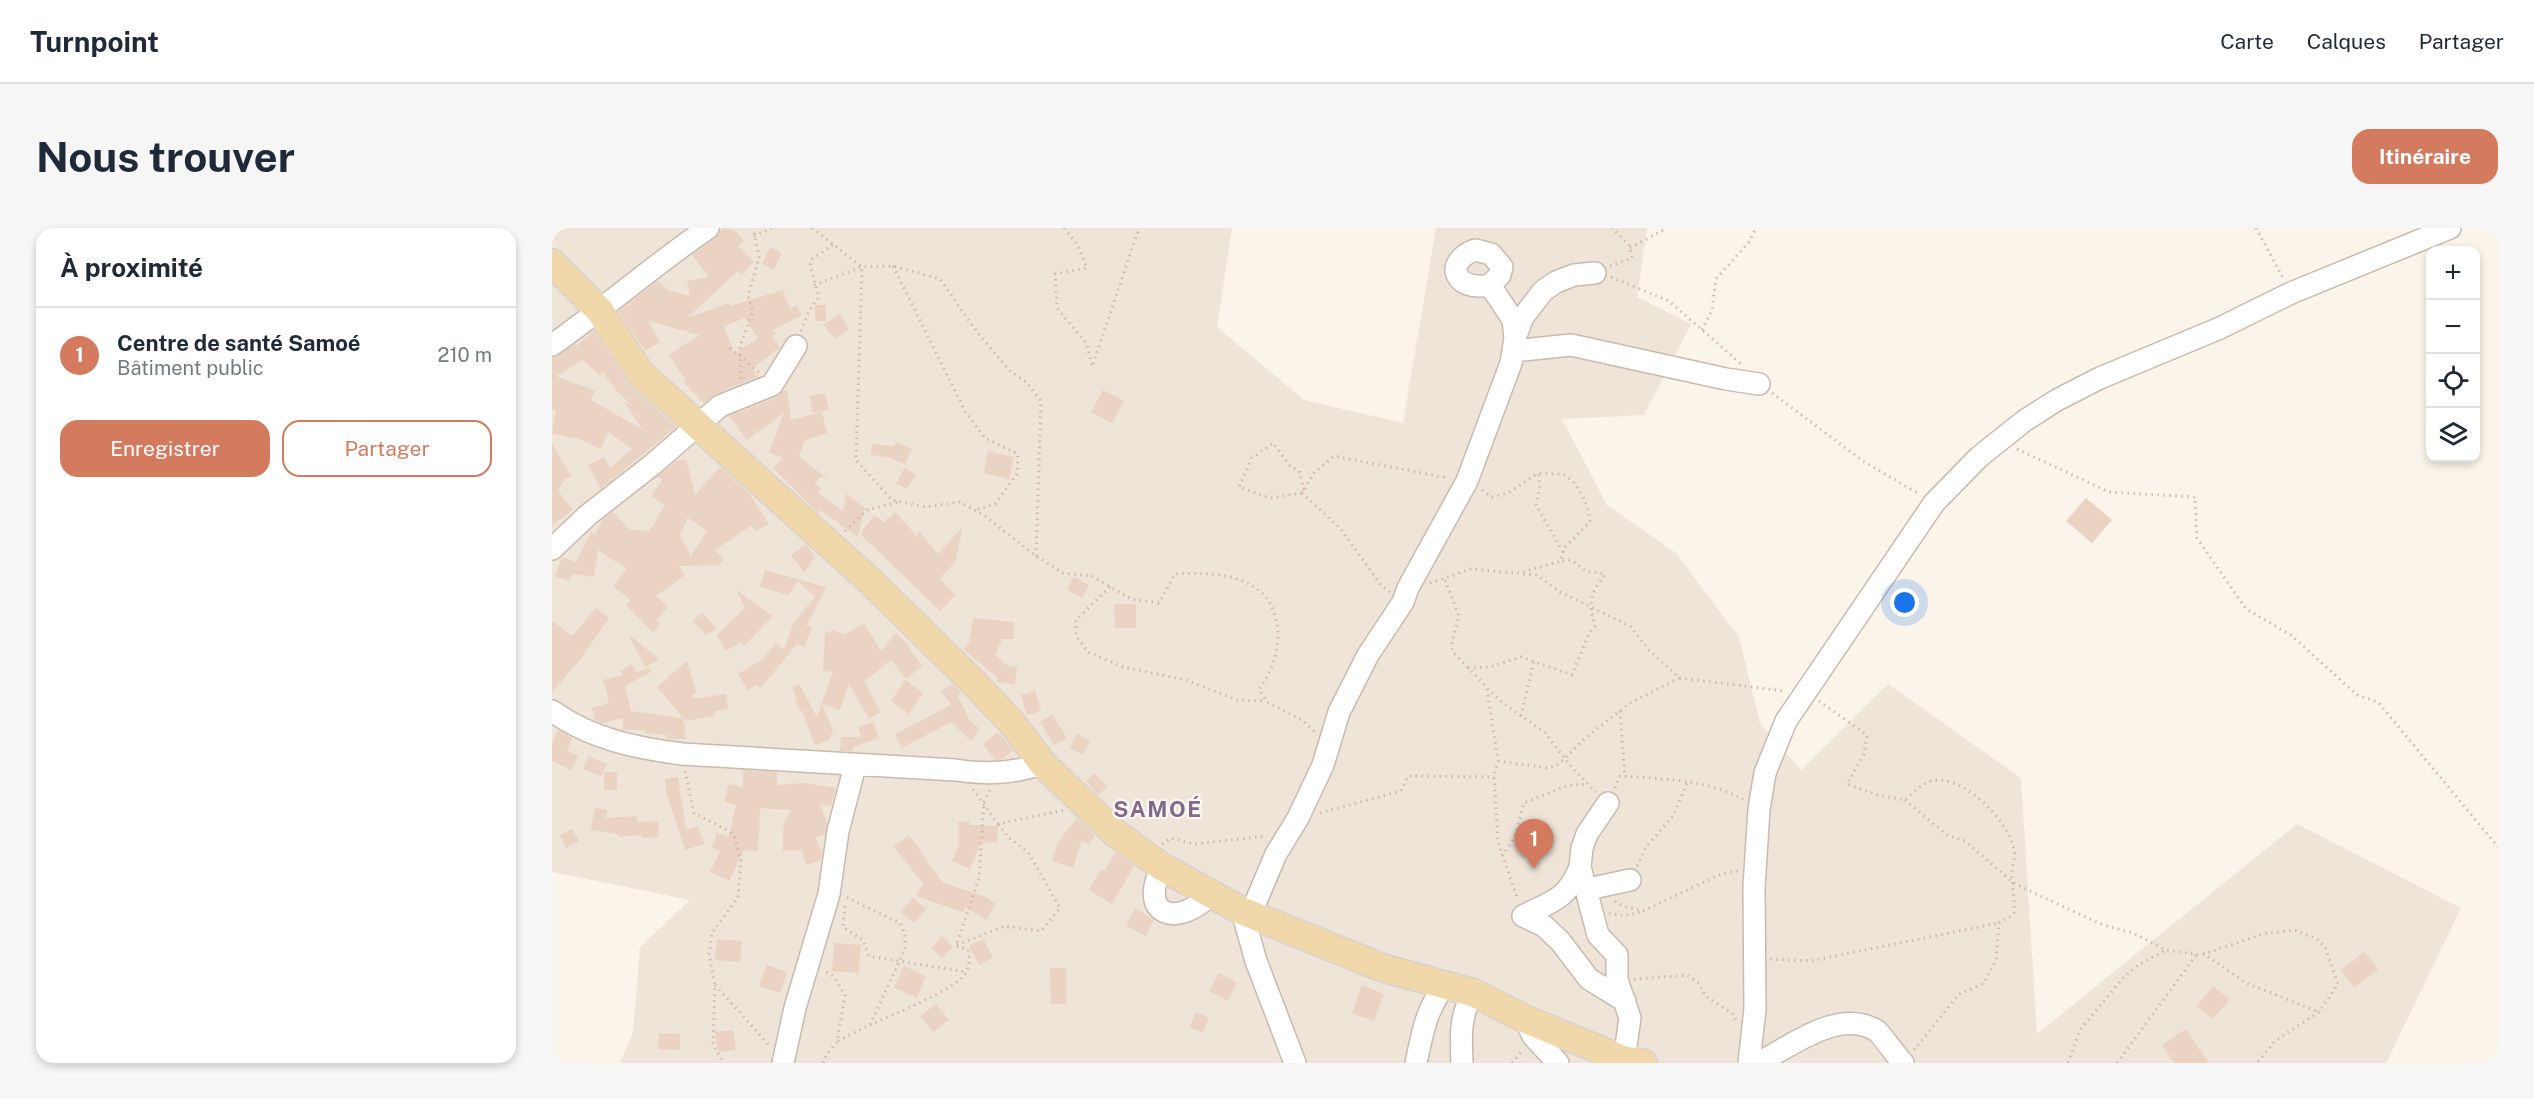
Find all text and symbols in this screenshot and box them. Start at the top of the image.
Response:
text: Turnpoint [30,25,159,58]
text: Carte [2220,29,2274,54]
text: Calques [2307,29,2386,54]
text: Partager [2419,29,2504,54]
button: Itinéraire [2352,129,2498,184]
text: Nous trouver [36,132,295,181]
map controls [2426,246,2480,462]
button: + [2426,246,2480,300]
text: À proximité [60,252,203,283]
button: − [2426,300,2480,354]
text: Centre de santé Samoé [117,330,361,356]
text: 1 [75,343,84,367]
text: 210 m [438,343,492,367]
button: locate [2426,354,2480,408]
text: Bâtiment public [117,356,264,380]
button: layers [2426,408,2480,462]
button: Enregistrer [60,420,270,477]
button: Partager [282,420,492,477]
your location [1890,588,1919,617]
district label: SAMOÉ [1113,796,1203,822]
pin: 1 [1514,820,1554,869]

